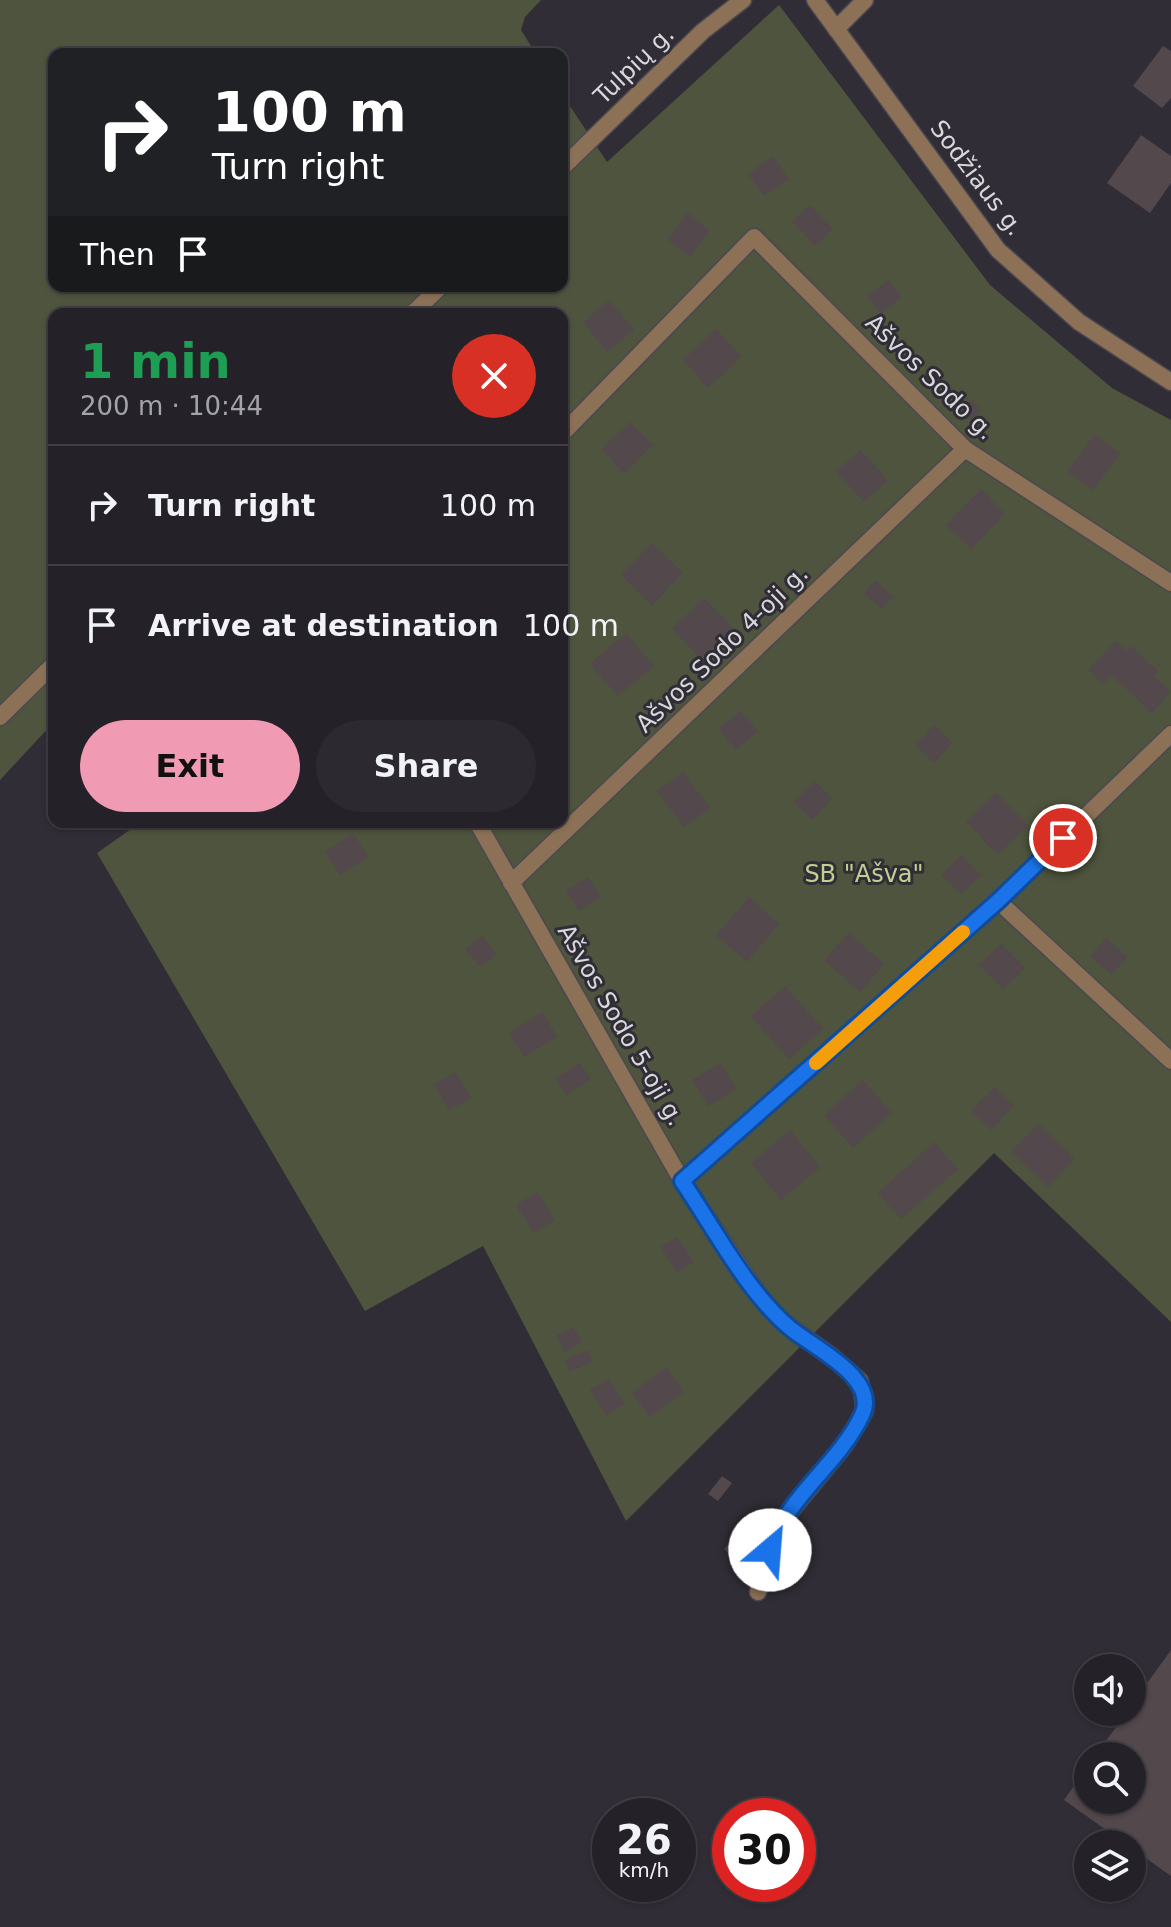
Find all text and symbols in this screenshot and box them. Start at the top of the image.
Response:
street label: Tulpių g. [587,20,680,111]
text: 100 m [212,79,407,144]
icon: right [80,80,184,184]
street label: Sodžiaus g. [924,115,1030,241]
text: Turn right [212,146,384,187]
icon: arrive [171,232,215,276]
text: Then [80,237,155,272]
street label: Ašvos Sodo g. [860,308,1000,446]
text: 1 min [80,333,231,389]
button: close [452,334,536,418]
text: 200 m · 10:44 [80,391,263,421]
icon: right [80,483,124,527]
text: Turn right [148,488,315,523]
text: 100 m [440,488,536,523]
street label: Ašvos Sodo 4-oji g. [630,560,814,738]
icon: arrive [80,603,124,647]
text: Arrive at destination [148,608,499,643]
text: 100 m [523,608,619,643]
button: Exit [80,720,300,812]
button: Share [316,720,536,812]
pin [1029,804,1097,872]
icon: arrive [1041,816,1085,860]
park label: SB "Ašva" [804,860,924,888]
street label: Ašvos Sodo 5-oji g. [552,919,690,1131]
position arrow [728,1508,812,1592]
map controls [1074,1654,1146,1902]
button: sound [1074,1654,1146,1726]
button: search [1074,1742,1146,1814]
speed limit sign: 30 [712,1798,816,1902]
text: 26 [616,1817,672,1863]
button: layers [1074,1830,1146,1902]
text: km/h [619,1858,669,1882]

